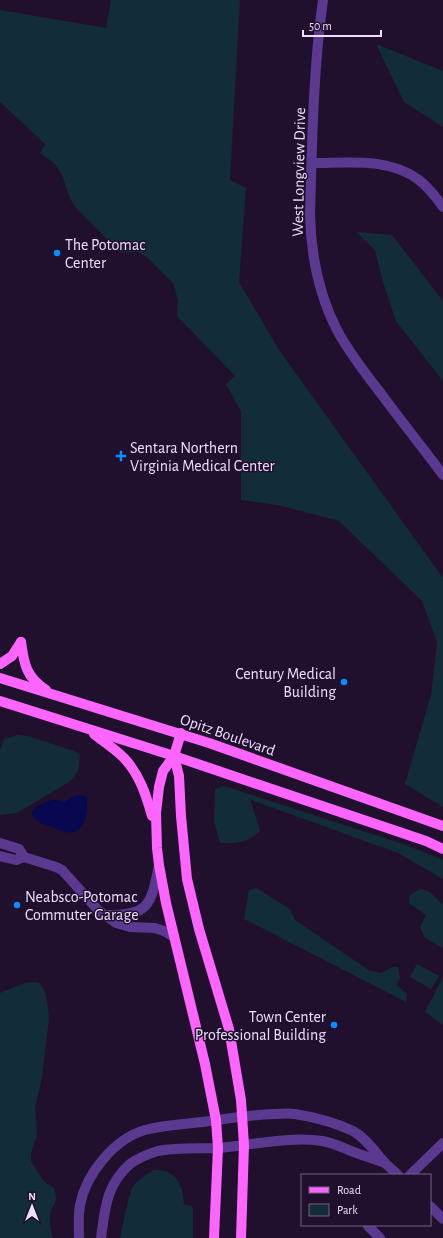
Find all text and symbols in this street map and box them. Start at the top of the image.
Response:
scale bar [303,12,381,38]
text: 50 m [309,20,332,32]
street label: West Longview Drive [290,107,308,237]
place label: The Potomac Center [65,237,145,271]
marker: The Potomac Center [52,248,62,258]
place label: Sentara Northern Virginia Medical Center [130,440,276,474]
marker: Sentara Northern Virginia Medical Center [115,450,127,462]
place label: Century Medical Building [235,666,336,700]
marker: Century Medical Building [339,677,349,687]
street label: Opitz Boulevard [178,711,277,759]
place label: Neabsco-Potomac Commuter Garage [25,889,139,923]
marker: Neabsco-Potomac Commuter Garage [12,900,22,910]
place label: Town Center Professional Building [195,1009,327,1043]
marker: Town Center Professional Building [329,1020,339,1030]
legend [301,1174,431,1226]
text: Road [337,1184,361,1196]
north arrow [12,1186,52,1226]
text: N [28,1191,36,1202]
text: Park [337,1204,358,1216]

